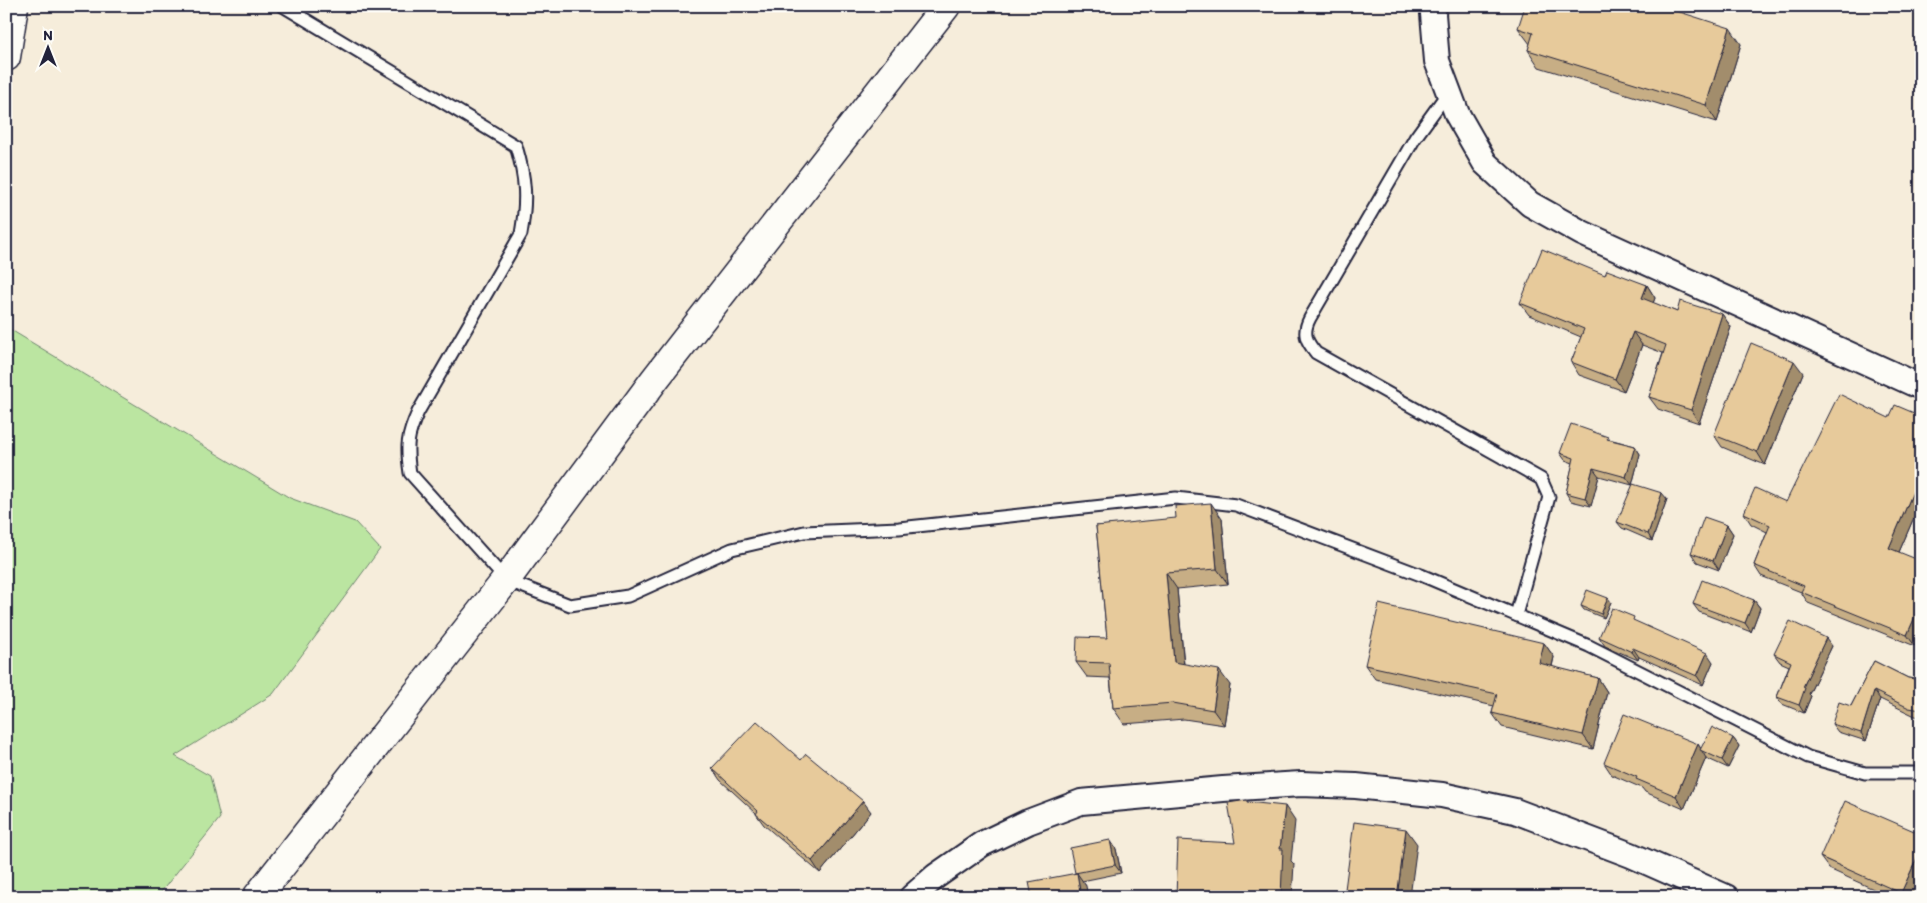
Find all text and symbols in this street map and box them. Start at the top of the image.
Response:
north arrow [22,22,72,72]
text: N [43,27,53,44]

